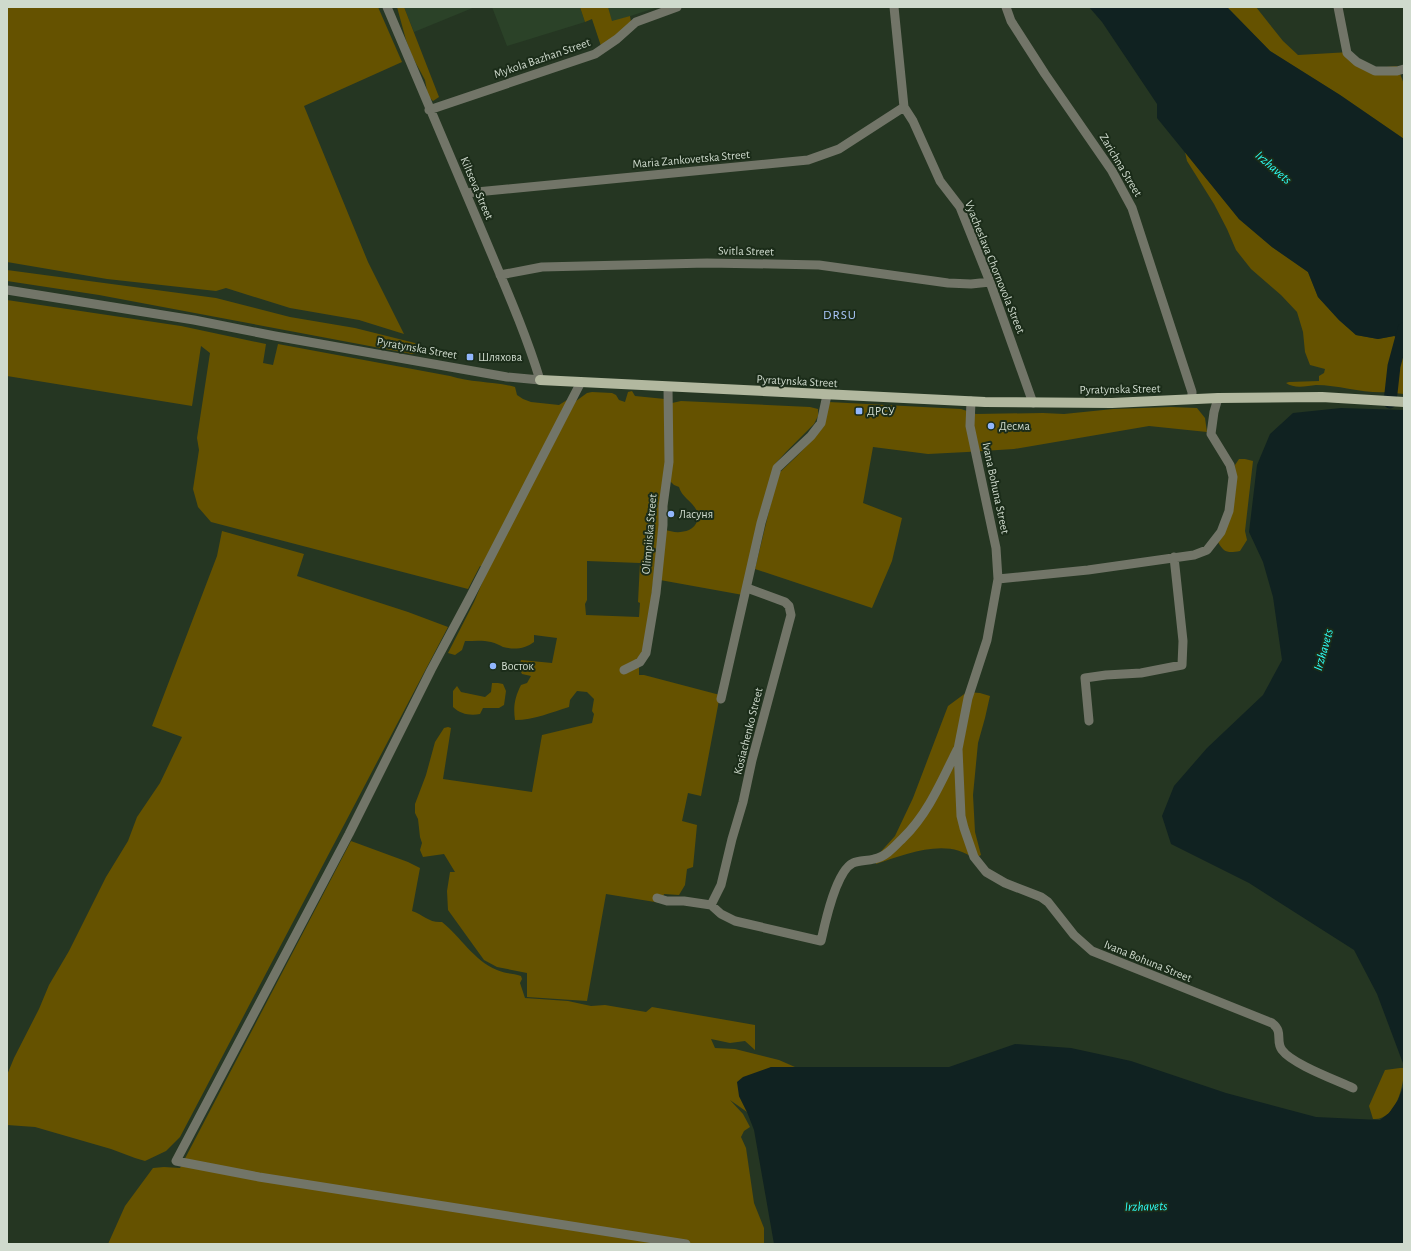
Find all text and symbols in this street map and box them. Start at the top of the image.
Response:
street label: Mykola Bazhan Street [492,36,592,81]
street label: Zarichna Street [1098,131,1145,199]
street label: Maria Zankovetska Street [632,148,750,170]
water label: Irzhavets [1253,149,1293,187]
street label: Kiltseva Street [458,155,496,221]
street label: Vyacheslava Chornovola Street [962,199,1027,336]
street label: Svitla Street [718,245,774,257]
district label: DRSU [823,309,857,322]
street label: Pyratynska Street [376,335,458,362]
place label: Шляхова [478,351,523,363]
marker: Шляхова [465,352,475,362]
street label: Pyratynska Street [756,373,838,390]
street label: Pyratynska Street [1079,382,1161,397]
place label: ДРСУ [867,405,895,417]
marker: ДРСУ [854,406,864,416]
place label: Десма [999,420,1030,432]
marker: Десма [986,421,996,431]
street label: Ivana Bohuna Street [980,441,1012,535]
street label: Olimpiiska Street [640,493,658,575]
place label: Ласуня [679,508,713,521]
marker: Ласуня [666,509,676,519]
water label: Irzhavets [1312,628,1336,672]
place label: Восток [501,660,534,672]
marker: Восток [488,661,498,671]
street label: Kosiachenko Street [731,686,765,776]
street label: Ivana Bohuna Street [1103,938,1194,984]
water label: Irzhavets [1125,1200,1167,1214]

